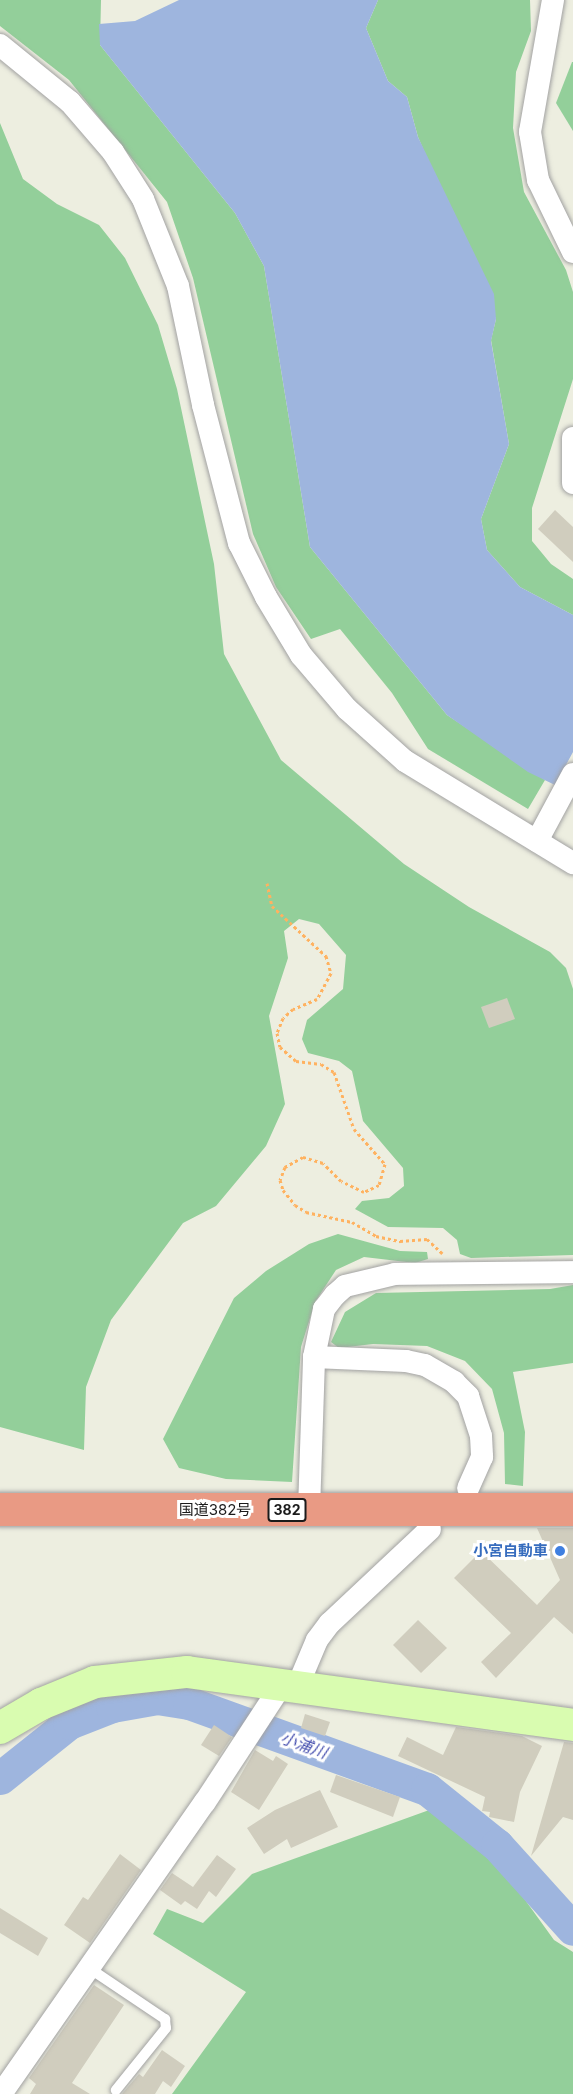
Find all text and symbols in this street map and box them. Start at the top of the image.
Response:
road number: 382 [268,1499,306,1521]
street label: 国道382号 [179,1501,251,1519]
place label: 小宮自動車 [473,1542,548,1560]
marker: 小宮自動車 [553,1544,567,1558]
water label: 小浦川 [278,1728,330,1762]

